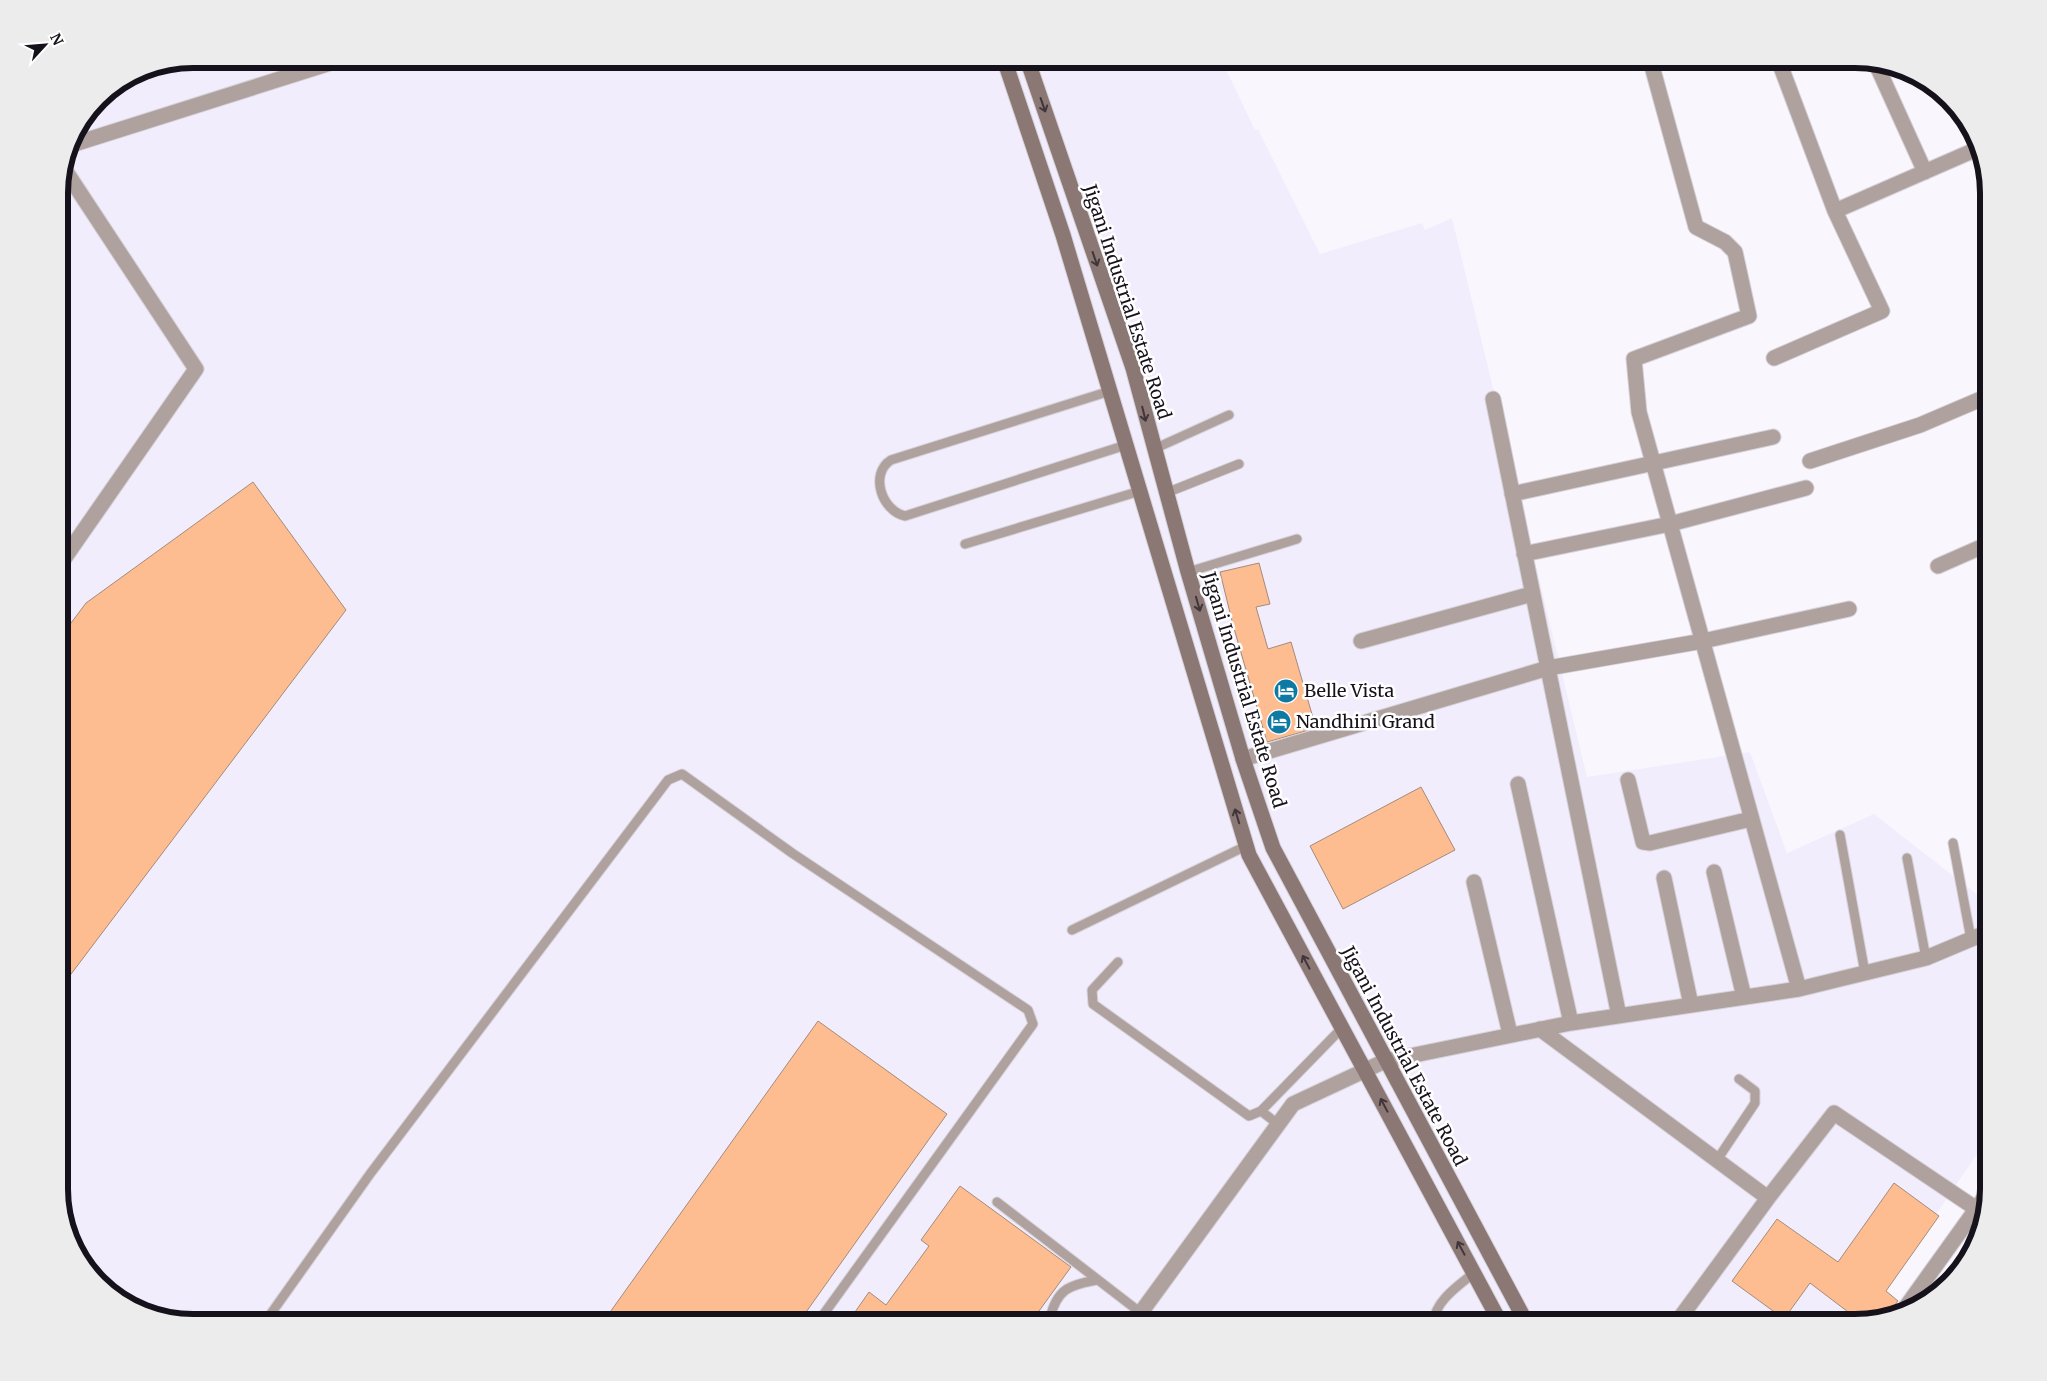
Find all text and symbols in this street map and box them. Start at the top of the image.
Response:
north arrow [20,20,70,70]
text: N [46,30,67,48]
one-way arrow [1039,97,1048,112]
street label: Jigani Industrial Estate Road [1078,181,1176,422]
one-way arrow [1091,251,1100,266]
one-way arrow [1140,405,1150,421]
street label: Jigani Industrial Estate Road [1197,568,1291,811]
one-way arrow [1193,595,1203,611]
hotel icon: Belle Vista [1273,678,1299,704]
place label: Belle Vista [1304,679,1394,702]
hotel icon: Nandhini Grand [1266,709,1292,735]
place label: Nandhini Grand [1296,710,1435,733]
one-way arrow [1232,808,1242,824]
street label: Jigani Industrial Estate Road [1336,941,1472,1170]
one-way arrow [1301,956,1311,970]
one-way arrow [1379,1098,1389,1113]
one-way arrow [1455,1242,1465,1256]

